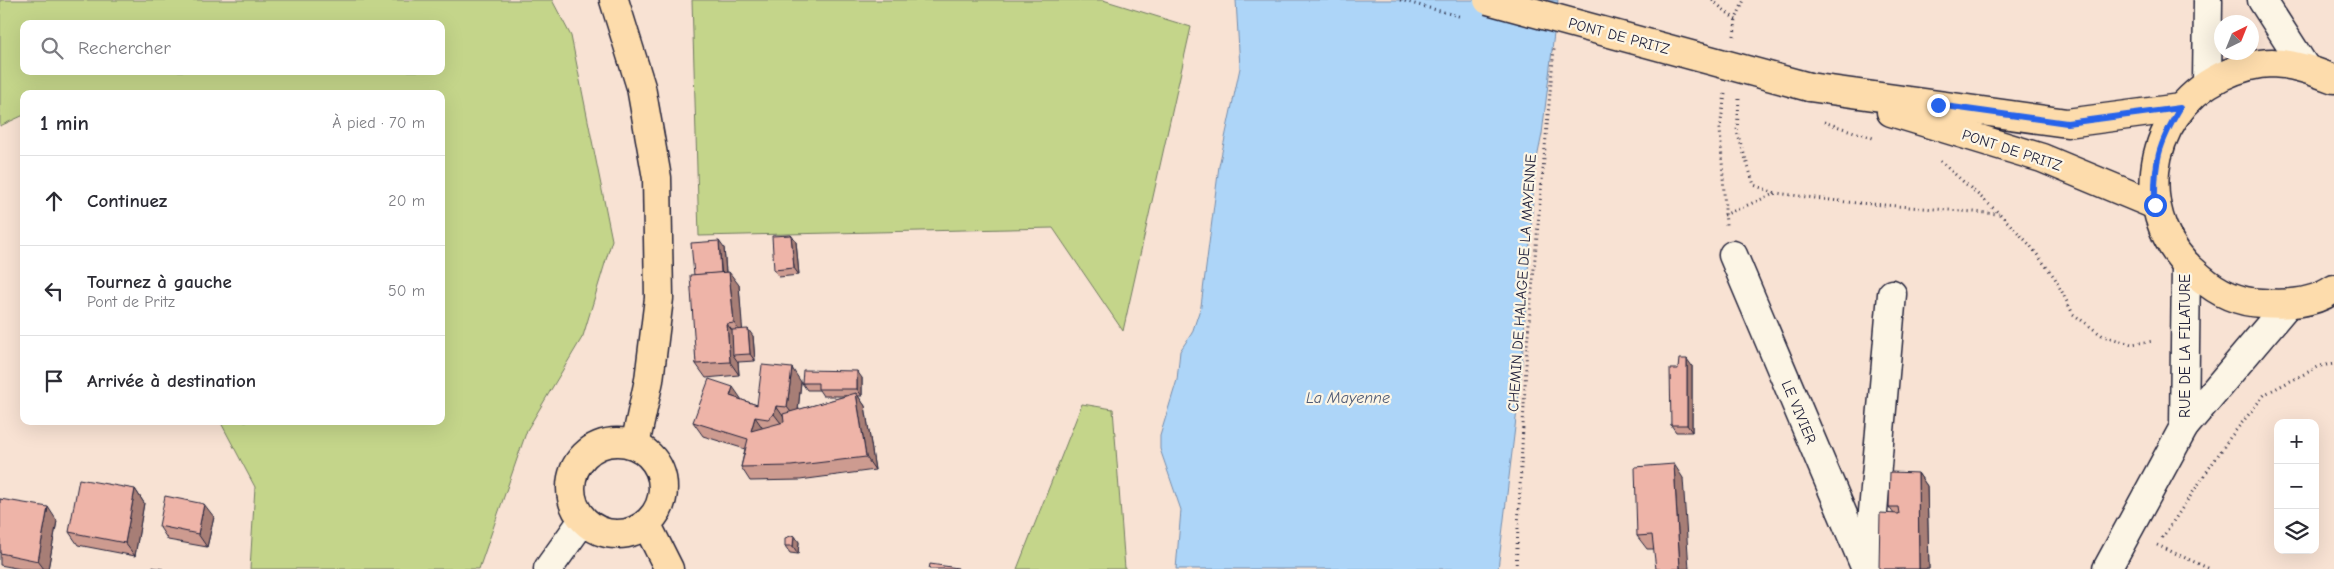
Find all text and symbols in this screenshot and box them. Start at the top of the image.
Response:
street label: PONT DE PRITZ [1566,14,1672,58]
north arrow [2214,15,2259,60]
search box [20,20,445,75]
icon: search [38,34,66,62]
text: Rechercher [78,37,171,59]
route end [1927,94,1950,117]
text: 1 min [40,111,89,135]
text: À pied · 70 m [332,114,425,132]
street label: PONT DE PRITZ [1960,125,2065,175]
street label: CHEMIN DE HALAGE DE LA MAYENNE [1504,154,1540,412]
icon: ahead [40,187,68,215]
text: Continuez [87,190,167,212]
text: 20 m [388,192,425,210]
route start [2144,194,2167,217]
text: Tournez à gauche [87,271,232,293]
street label: RUE DE LA FILATURE [2176,274,2194,418]
icon: left [40,277,68,305]
text: 50 m [388,282,425,300]
text: Pont de Pritz [87,293,175,311]
icon: arrive [40,367,68,395]
text: Arrivée à destination [87,370,256,392]
street label: LE VIVIER [1778,377,1820,447]
water label: La Mayenne [1306,389,1390,407]
map controls [2274,419,2319,554]
button: + [2274,419,2319,464]
button: − [2274,464,2319,509]
button: layers [2274,509,2319,554]

